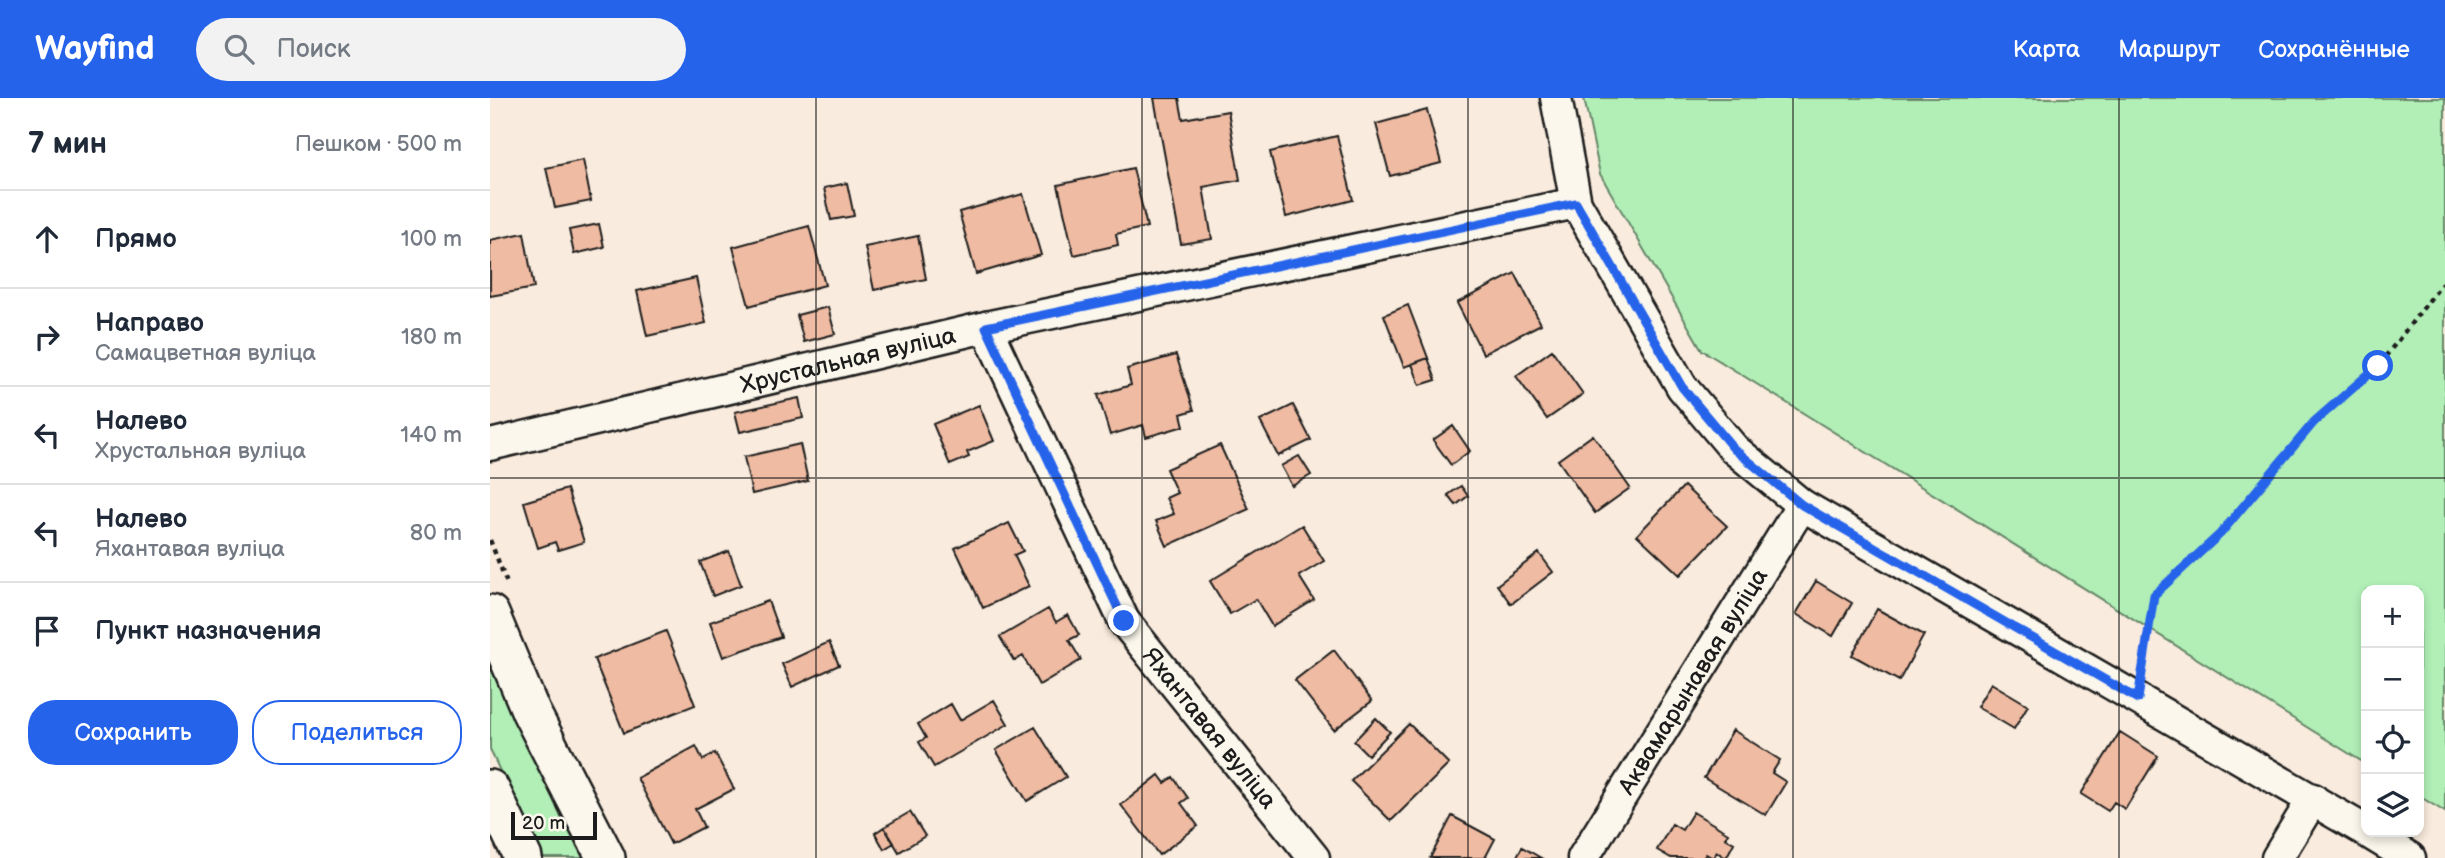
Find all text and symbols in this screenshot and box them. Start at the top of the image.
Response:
search box [196,18,686,81]
text: Wayfind [35,29,154,69]
icon: search [220,30,258,68]
text: Поиск [276,34,351,65]
text: Карта [2013,35,2080,64]
text: Маршрут [2118,35,2220,64]
text: Сохранённые [2258,35,2410,64]
text: 7 мин [28,126,107,162]
text: Пешком · 500 m [295,130,462,158]
icon: ahead [28,220,66,258]
text: Прямо [95,224,177,255]
text: 100 m [401,225,462,253]
text: Направо [95,308,204,339]
icon: right [28,318,66,356]
street label: Хрустальная вуліца [738,321,959,400]
text: 180 m [401,323,462,351]
text: Самацветная вуліца [95,339,316,367]
route start [2362,350,2393,381]
text: Налево [95,406,187,437]
icon: left [28,416,66,454]
text: 140 m [400,421,462,449]
text: Хрустальная вуліца [95,437,306,465]
text: Налево [95,504,187,535]
icon: left [28,514,66,552]
text: 80 m [410,519,462,547]
text: Яхантавая вуліца [95,535,285,563]
street label: Аквамарынавая вуліца [1611,563,1774,801]
map controls [2361,585,2424,837]
button: + [2361,585,2424,648]
route end [1108,605,1139,636]
icon: arrive [28,612,66,650]
text: Пункт назначения [95,616,321,647]
street label: Яхантавая вуліца [1136,642,1283,815]
button: − [2361,648,2424,711]
button: Сохранить [28,700,238,765]
button: Поделиться [252,700,462,765]
button: locate [2361,711,2424,774]
button: layers [2361,774,2424,837]
scale bar [511,809,597,841]
text: 20 m [522,812,565,835]

